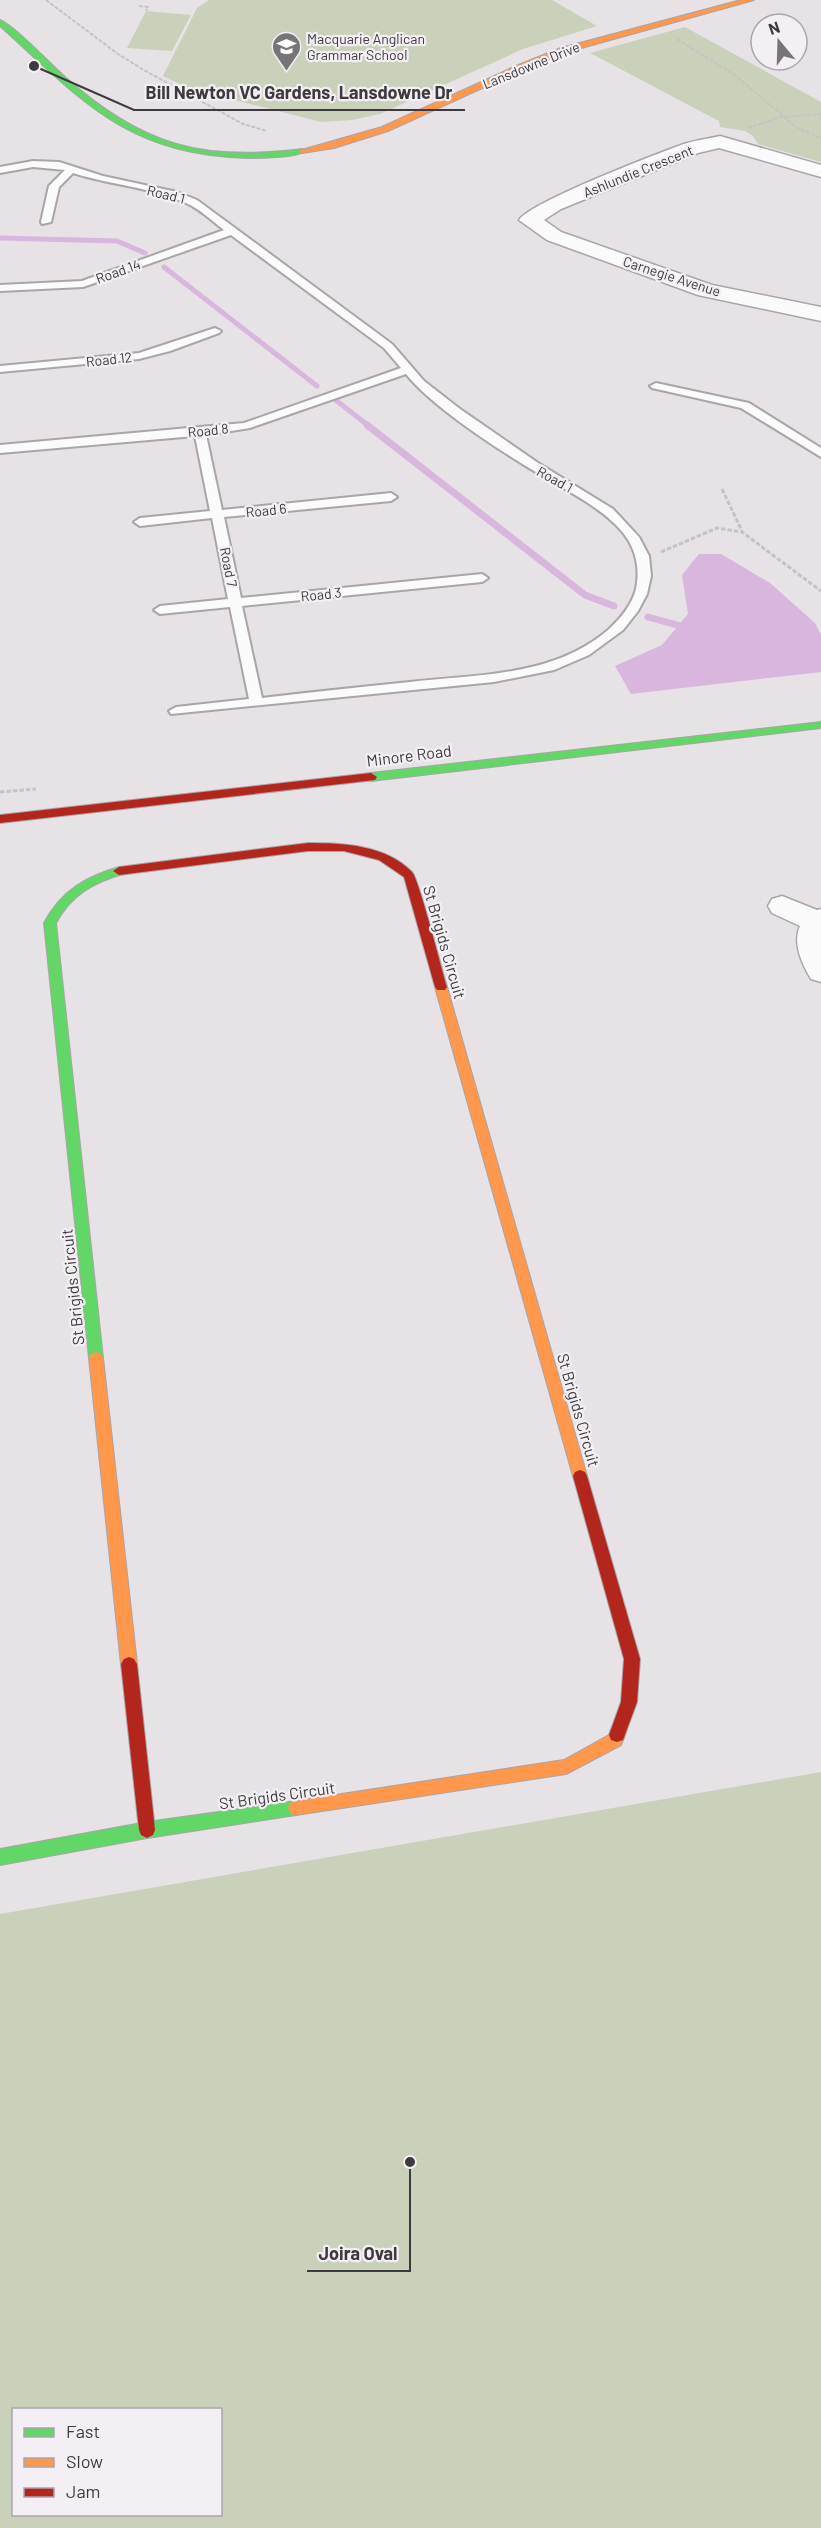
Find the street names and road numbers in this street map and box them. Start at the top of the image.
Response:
street label: Lansdowne Drive [480,38,582,92]
street label: Ashlundie Crescent [580,141,696,201]
street label: Road 1 [145,181,187,207]
street label: Carnegie Avenue [621,252,723,300]
street label: Road 14 [93,255,143,287]
street label: Road 12 [85,348,133,370]
street label: Road 8 [187,419,229,441]
street label: Road 1 [534,462,576,496]
street label: Road 6 [245,499,287,521]
street label: Road 7 [217,546,241,589]
street label: Road 3 [300,583,342,605]
street label: Minore Road [365,740,453,770]
street label: St Brigids Circuit [420,883,470,1001]
street label: St Brigids Circuit [56,1228,88,1346]
street label: St Brigids Circuit [554,1351,604,1469]
street label: St Brigids Circuit [218,1777,336,1813]

